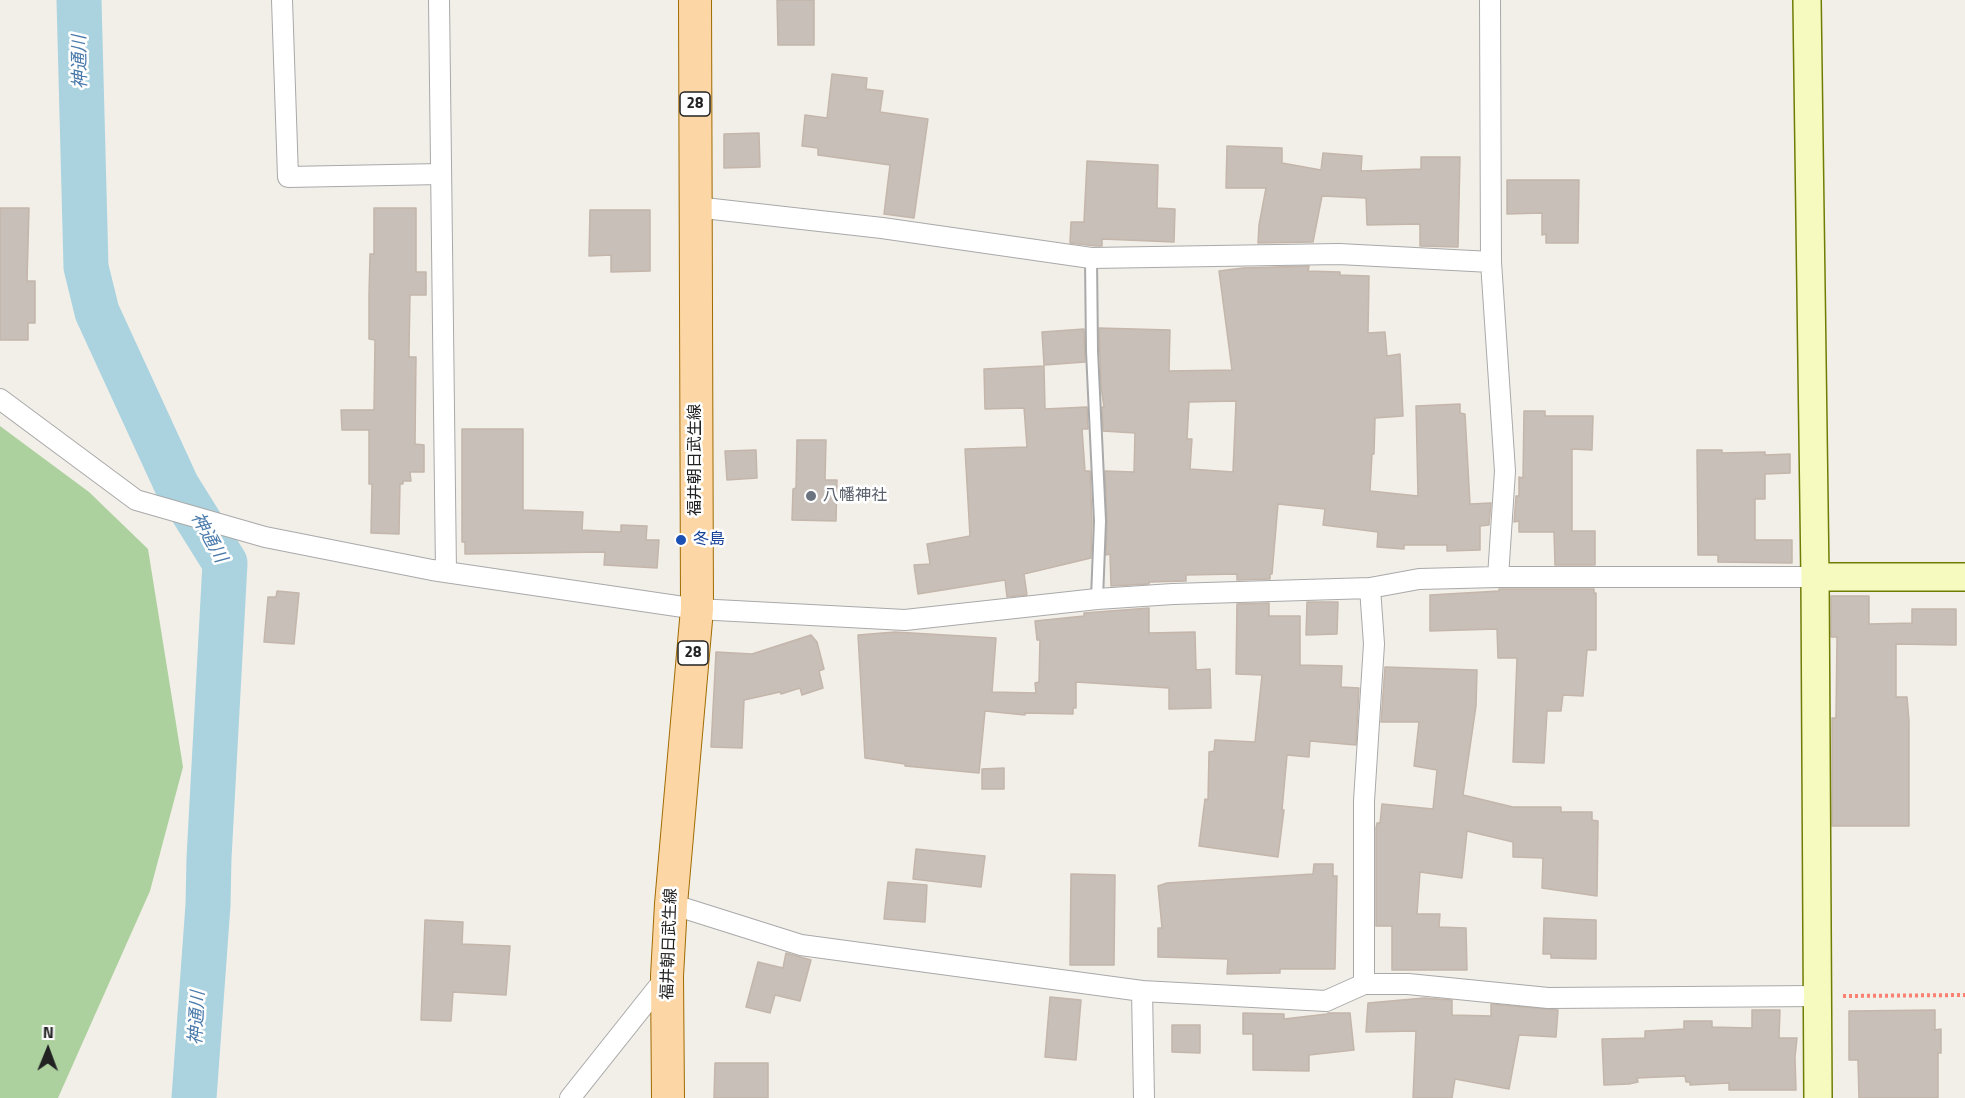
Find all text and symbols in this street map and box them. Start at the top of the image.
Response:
water label: 神通川 [70,35,92,89]
road number: 28 [680,92,710,116]
street label: 福井朝日武生線 [686,404,706,516]
place label: 八幡神社 [823,486,887,506]
marker: 八幡神社 [804,489,818,503]
water label: 神通川 [185,509,231,567]
place label: 冬島 [693,530,725,550]
marker: 冬島 [674,533,688,547]
road number: 28 [678,641,708,665]
street label: 福井朝日武生線 [658,888,682,1000]
water label: 神通川 [186,990,210,1046]
north arrow [18,1020,78,1080]
text: N [43,1020,54,1044]

